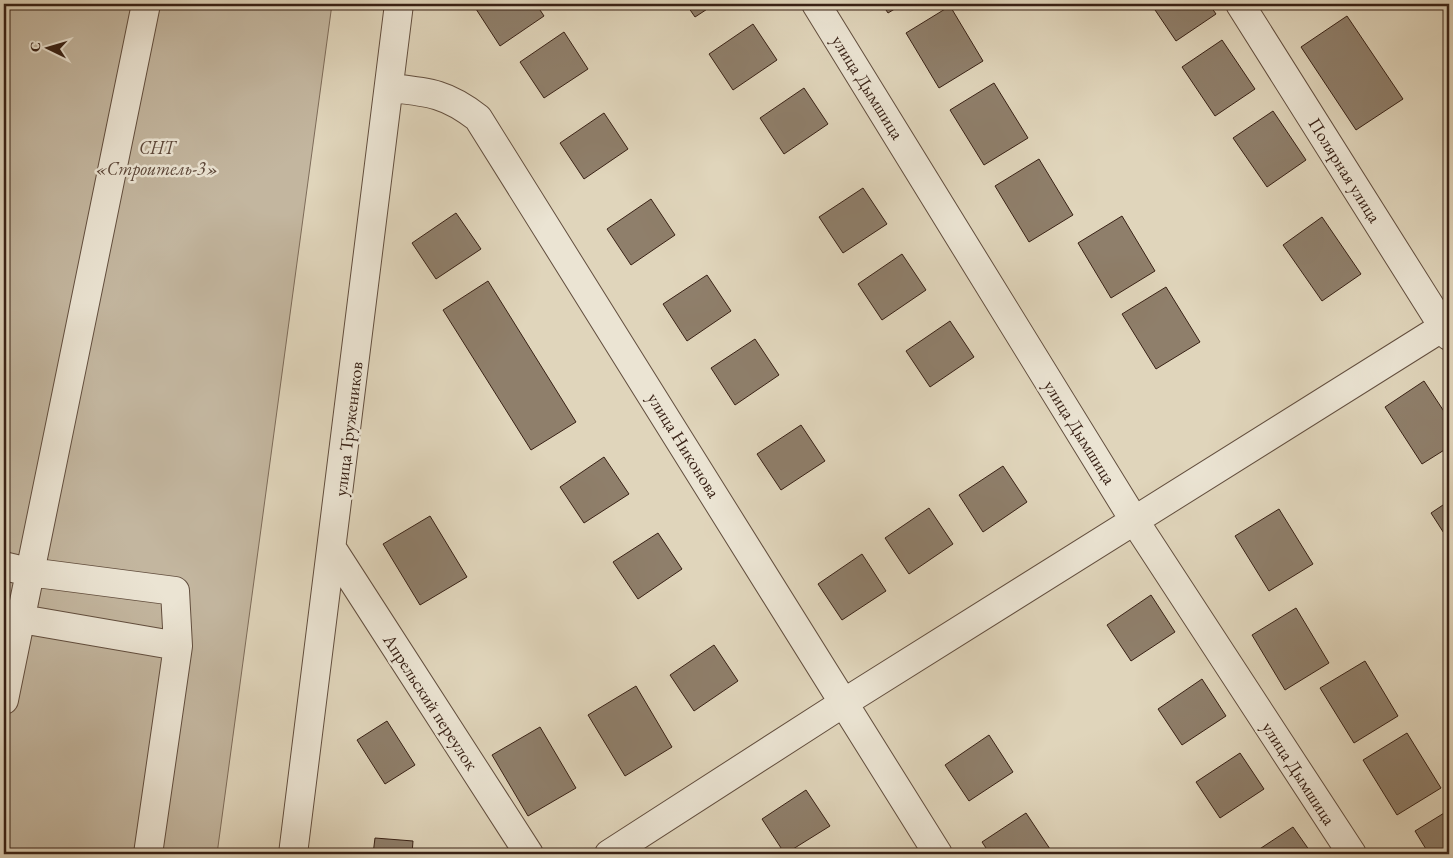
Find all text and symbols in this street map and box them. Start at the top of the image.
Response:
north arrow [22,22,72,72]
street label: улица Дымшица [827,30,910,144]
text: С [26,41,44,53]
street label: Полярная улица [1304,113,1387,228]
park label: СНТ «Строитель-3» [96,136,218,181]
street label: улица Тружеников [328,360,368,498]
street label: улица Дымшица [1039,375,1122,489]
street label: улица Никонова [642,388,726,503]
street label: Апрельский переулок [378,629,484,775]
street label: улица Дымшица [1257,717,1341,830]

